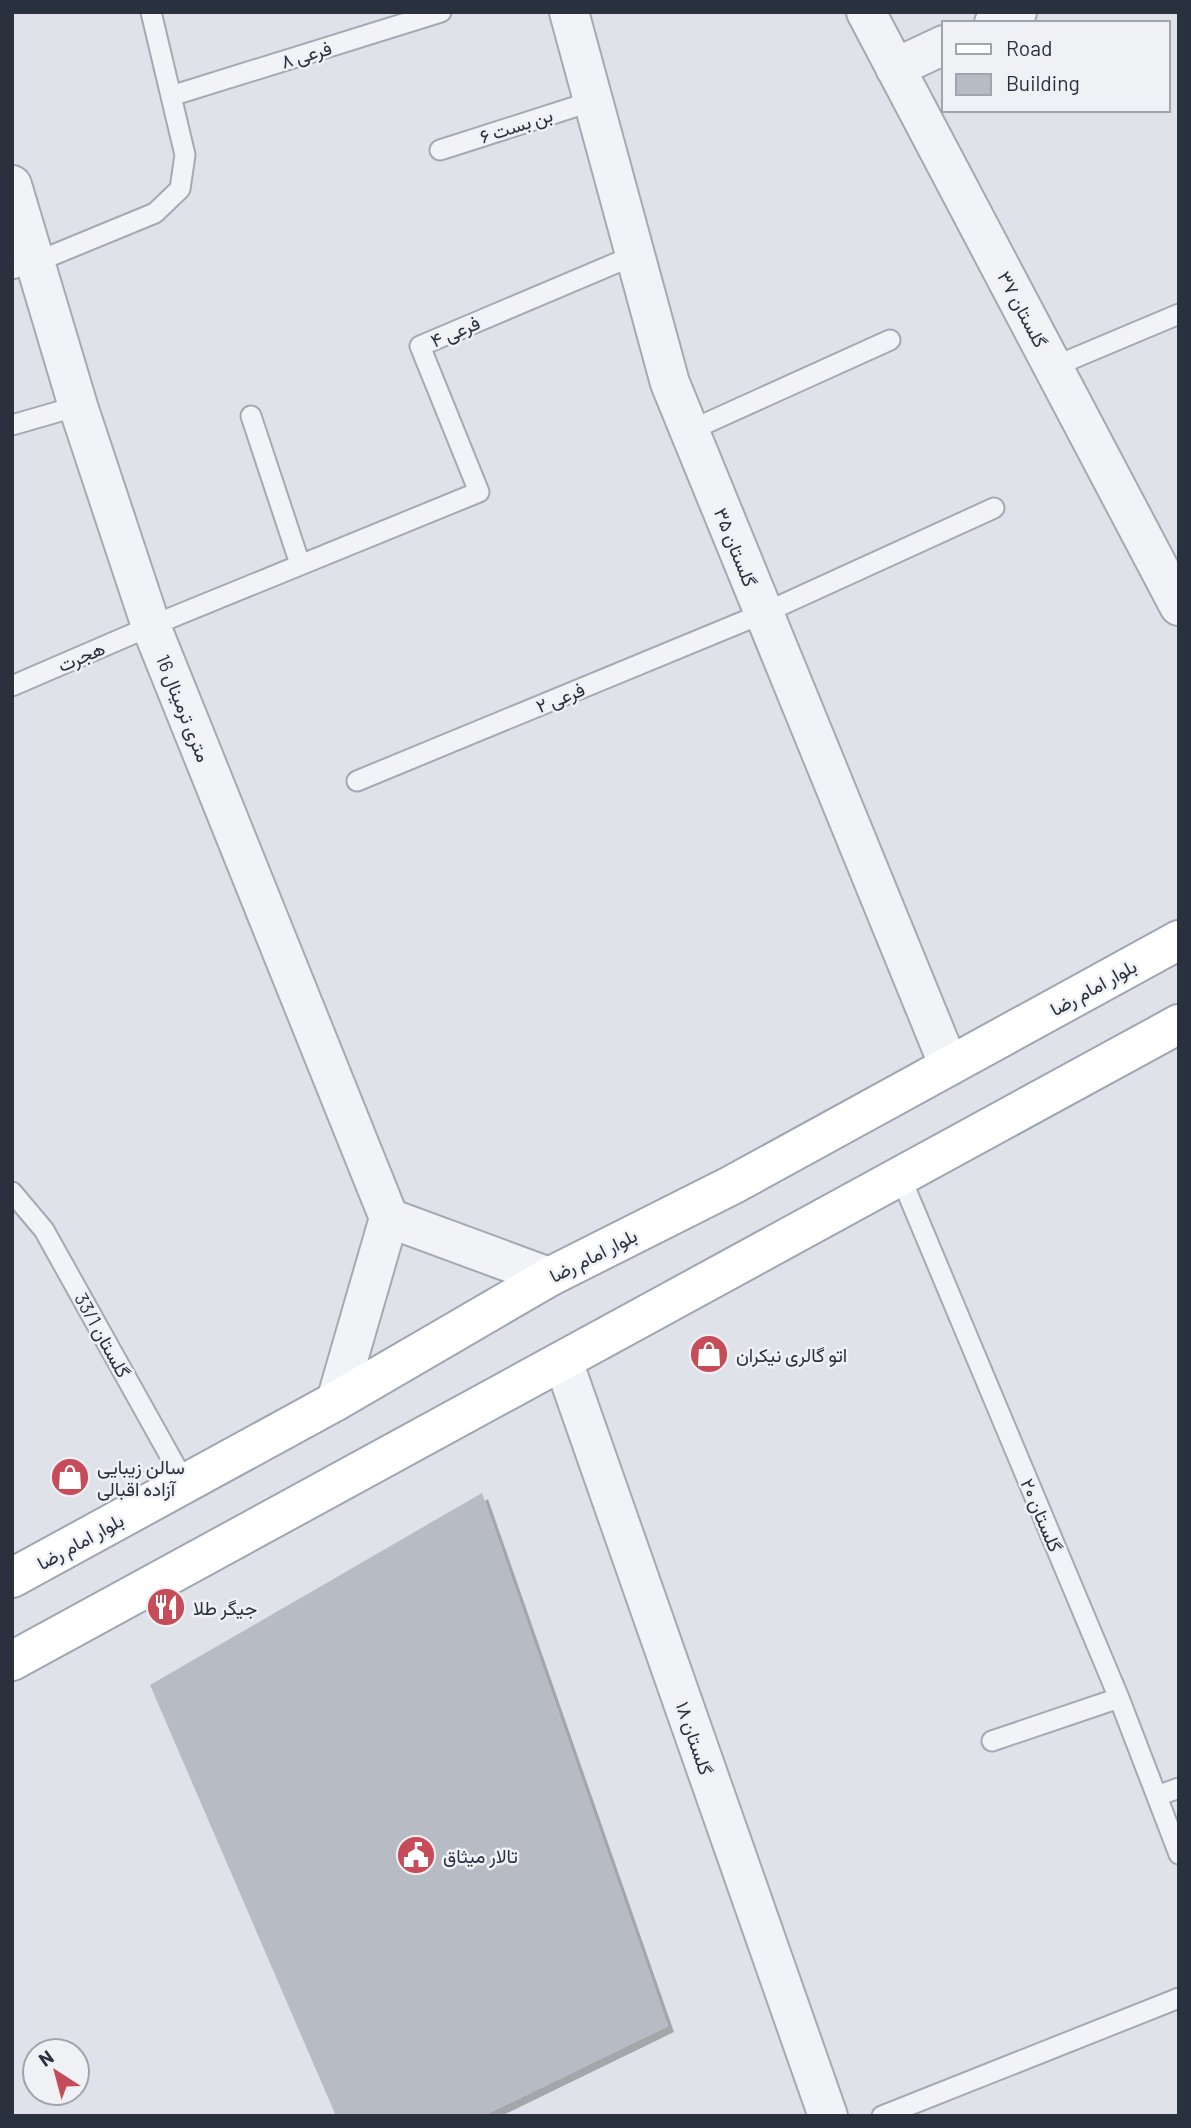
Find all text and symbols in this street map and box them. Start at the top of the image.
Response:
legend [942,21,1170,112]
street label: فرعی ۸ [278,35,334,74]
text: Road [1006,35,1052,60]
text: Building [1006,70,1080,95]
street label: بن بست ۶ [477,102,556,149]
street label: گلستان ۳۷ [993,267,1053,351]
street label: فرعی ۴ [427,310,484,353]
street label: گلستان ۳۵ [710,504,762,590]
street label: هجرت [54,636,108,677]
street label: 16 متری ترمینال [151,651,216,766]
street label: فرعی ۲ [532,677,588,718]
street label: بلوار امام رضا [1046,954,1141,1022]
street label: بلوار امام رضا [545,1223,642,1289]
street label: گلستان 33/1 [70,1289,136,1381]
shop icon: اتو گالری نیکران [688,1333,730,1375]
place label: اتو گالری نیکران [736,1343,847,1367]
place label: سالن زیبایی آزاده اقبالی [97,1455,185,1501]
shop icon: سالن زیبایی آزاده اقبالی [49,1456,91,1498]
street label: گلستان ۲۰ [1016,1475,1068,1555]
street label: بلوار امام رضا [33,1508,128,1576]
restaurant icon: جیگر طلا [145,1586,187,1628]
place label: جیگر طلا [193,1596,257,1620]
street label: گلستان ۱۸ [672,1698,718,1778]
public building icon: تالار میثاق [395,1834,437,1876]
place label: تالار میثاق [443,1844,518,1868]
north arrow [21,2037,91,2107]
text: N [34,2045,58,2071]

